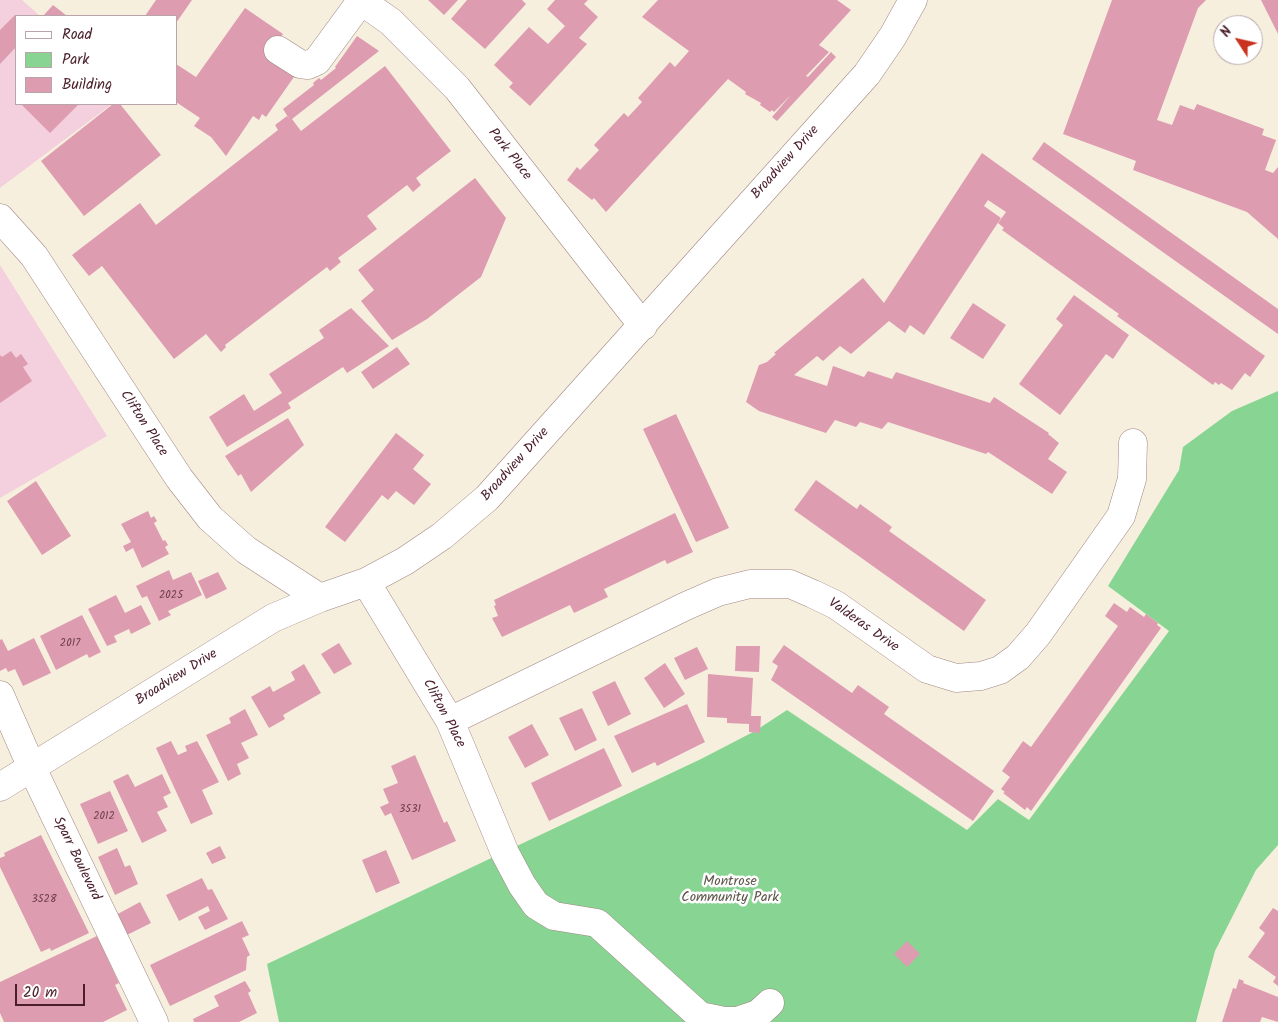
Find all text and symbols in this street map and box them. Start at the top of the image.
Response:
legend [15,15,178,105]
north arrow [1213,15,1263,65]
text: N [1215,22,1238,42]
text: Road [62,23,92,47]
text: Park [62,48,89,72]
text: Building [62,73,112,97]
street label: Broadview Drive [749,123,823,203]
street label: Park Place [484,126,534,184]
street label: Clifton Place [115,388,171,460]
street label: Broadview Drive [479,425,553,505]
house number: 2025 [159,589,183,603]
street label: Valderas Drive [824,595,902,657]
house number: 2017 [60,637,80,651]
street label: Broadview Drive [133,646,221,710]
street label: Clifton Place [418,677,468,751]
house number: 3531 [399,803,421,817]
house number: 2012 [93,810,115,824]
street label: Sparr Boulevard [48,814,104,904]
park label: Montrose Community Park [681,875,779,908]
house number: 3528 [31,893,57,907]
scale bar [18,974,88,1006]
text: 20 m [23,981,57,1005]

